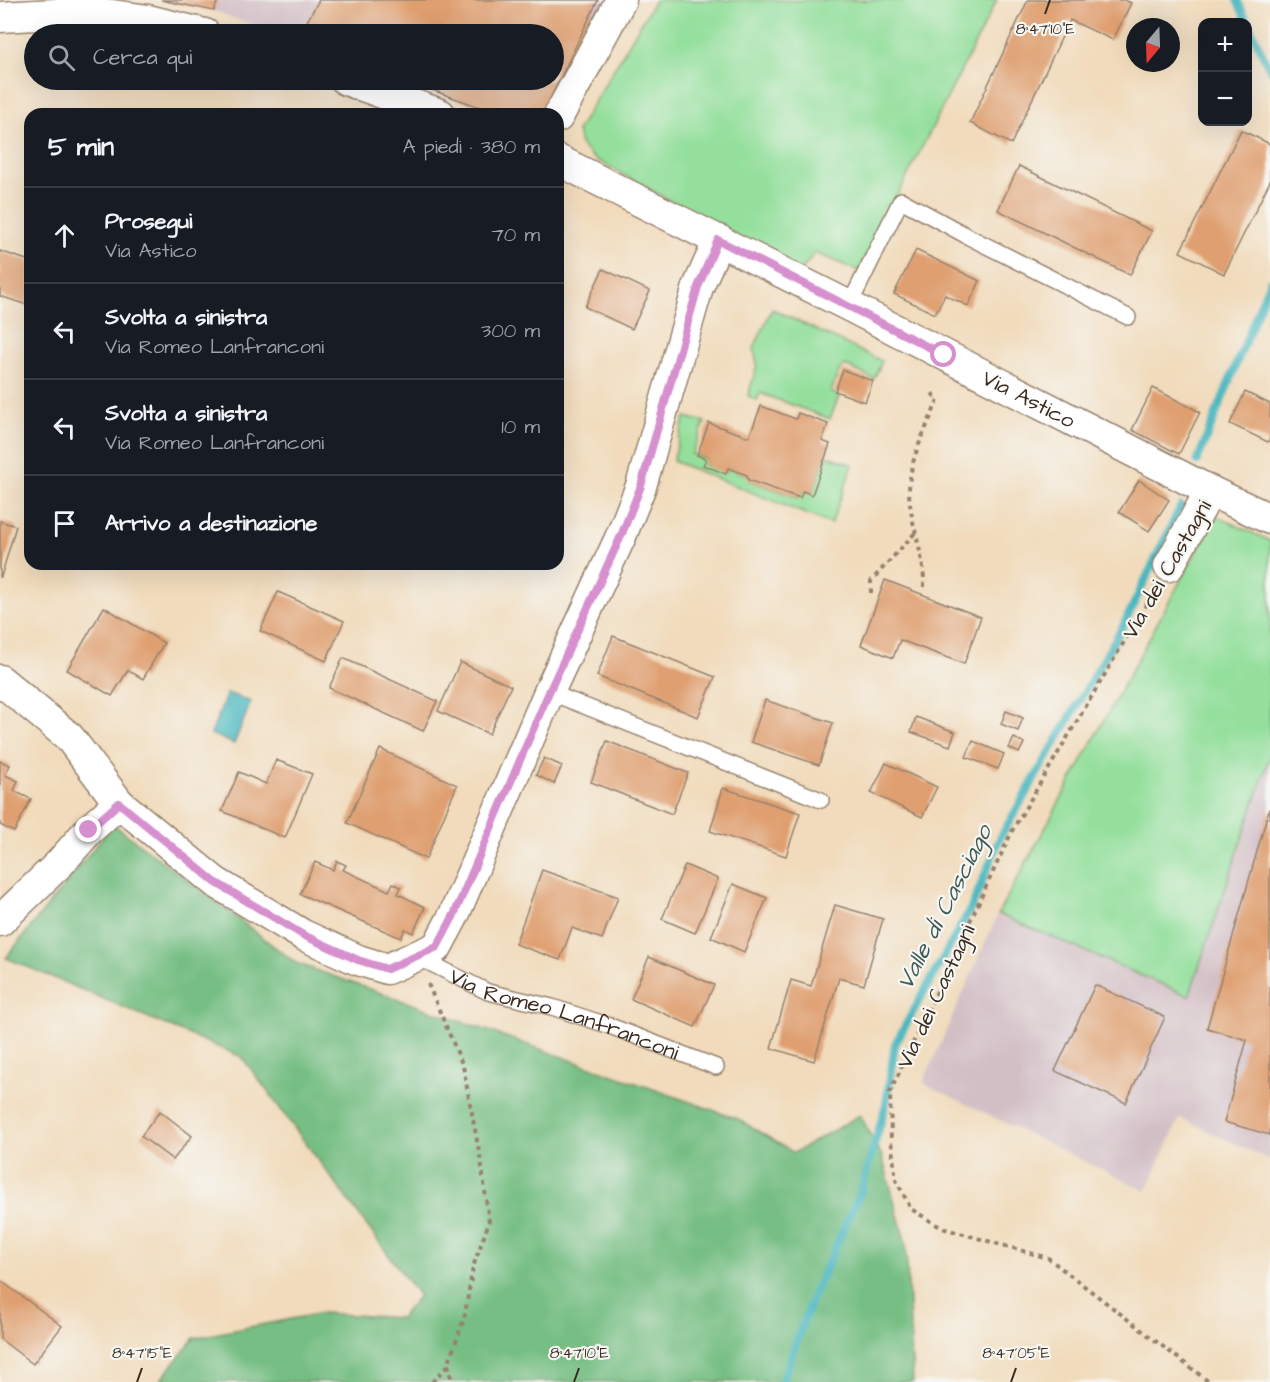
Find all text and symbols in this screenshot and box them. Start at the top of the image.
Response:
north arrow [1126,18,1180,72]
map controls [1198,18,1252,126]
button: + [1198,18,1252,72]
text: 8°47'10"E [1016,19,1074,40]
search box [24,24,564,90]
icon: search [45,41,78,74]
text: Cerca qui [93,42,192,73]
button: − [1198,72,1252,126]
text: 5 min [48,129,114,165]
text: A piedi · 380 m [403,133,540,161]
text: Prosegui [105,206,192,237]
icon: ahead [48,219,81,252]
text: 70 m [492,221,540,249]
text: Via Astico [105,237,197,265]
text: Svolta a sinistra [105,302,267,333]
icon: left [48,315,81,348]
text: 300 m [481,317,540,345]
text: Via Romeo Lanfranconi [105,333,324,361]
route start [930,341,956,367]
street label: Via Astico [977,363,1081,437]
text: Svolta a sinistra [105,398,267,429]
icon: left [48,411,81,444]
text: 10 m [501,413,540,441]
text: Via Romeo Lanfranconi [105,429,324,457]
street label: Via dei Castagni [1115,494,1221,646]
icon: arrive [48,507,81,540]
text: Arrivo a destinazione [105,508,317,539]
route end [75,816,101,842]
water label: Valle di Casciago [889,818,1003,996]
street label: Via dei Castagni [889,919,984,1074]
street label: Via Romeo Lanfranconi [444,961,683,1068]
text: 8°47'15"E [112,1343,172,1364]
text: 8°47'10"E [550,1343,608,1364]
text: 8°47'05"E [982,1343,1050,1364]

